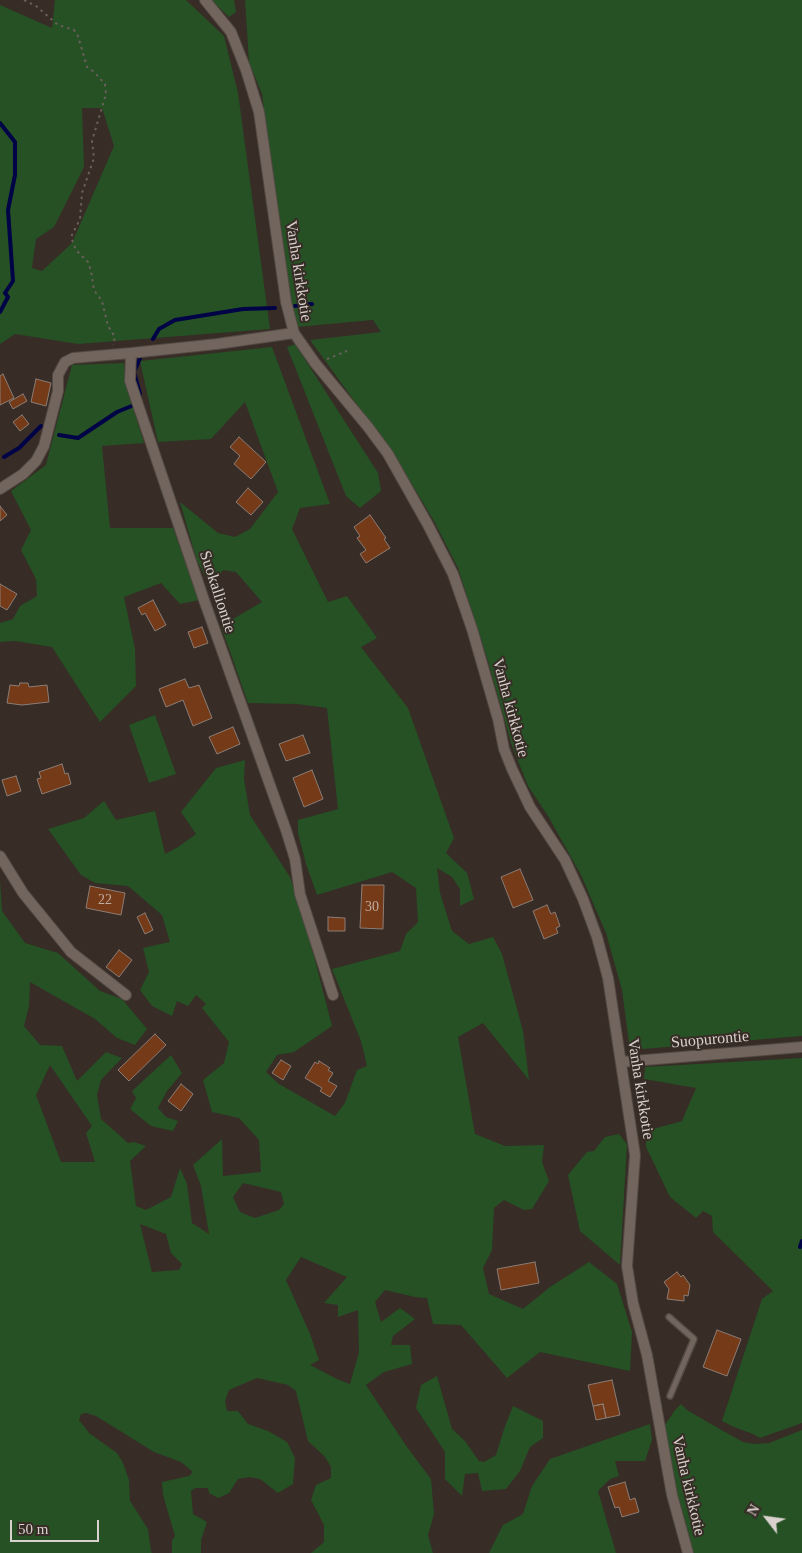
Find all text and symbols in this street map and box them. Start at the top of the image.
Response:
street label: Vanha kirkkotie [281,219,315,323]
street label: Suokalliontie [195,548,239,636]
street label: Vanha kirkkotie [488,656,532,760]
house number: 22 [98,892,112,908]
house number: 30 [365,899,379,915]
street label: Suopurontie [670,1027,750,1053]
street label: Vanha kirkkotie [623,1037,657,1141]
street label: Vanha kirkkotie [667,1434,709,1538]
north arrow [742,1493,792,1543]
text: N [745,1502,763,1518]
scale bar [12,1510,101,1542]
text: 50 m [18,1521,48,1537]

